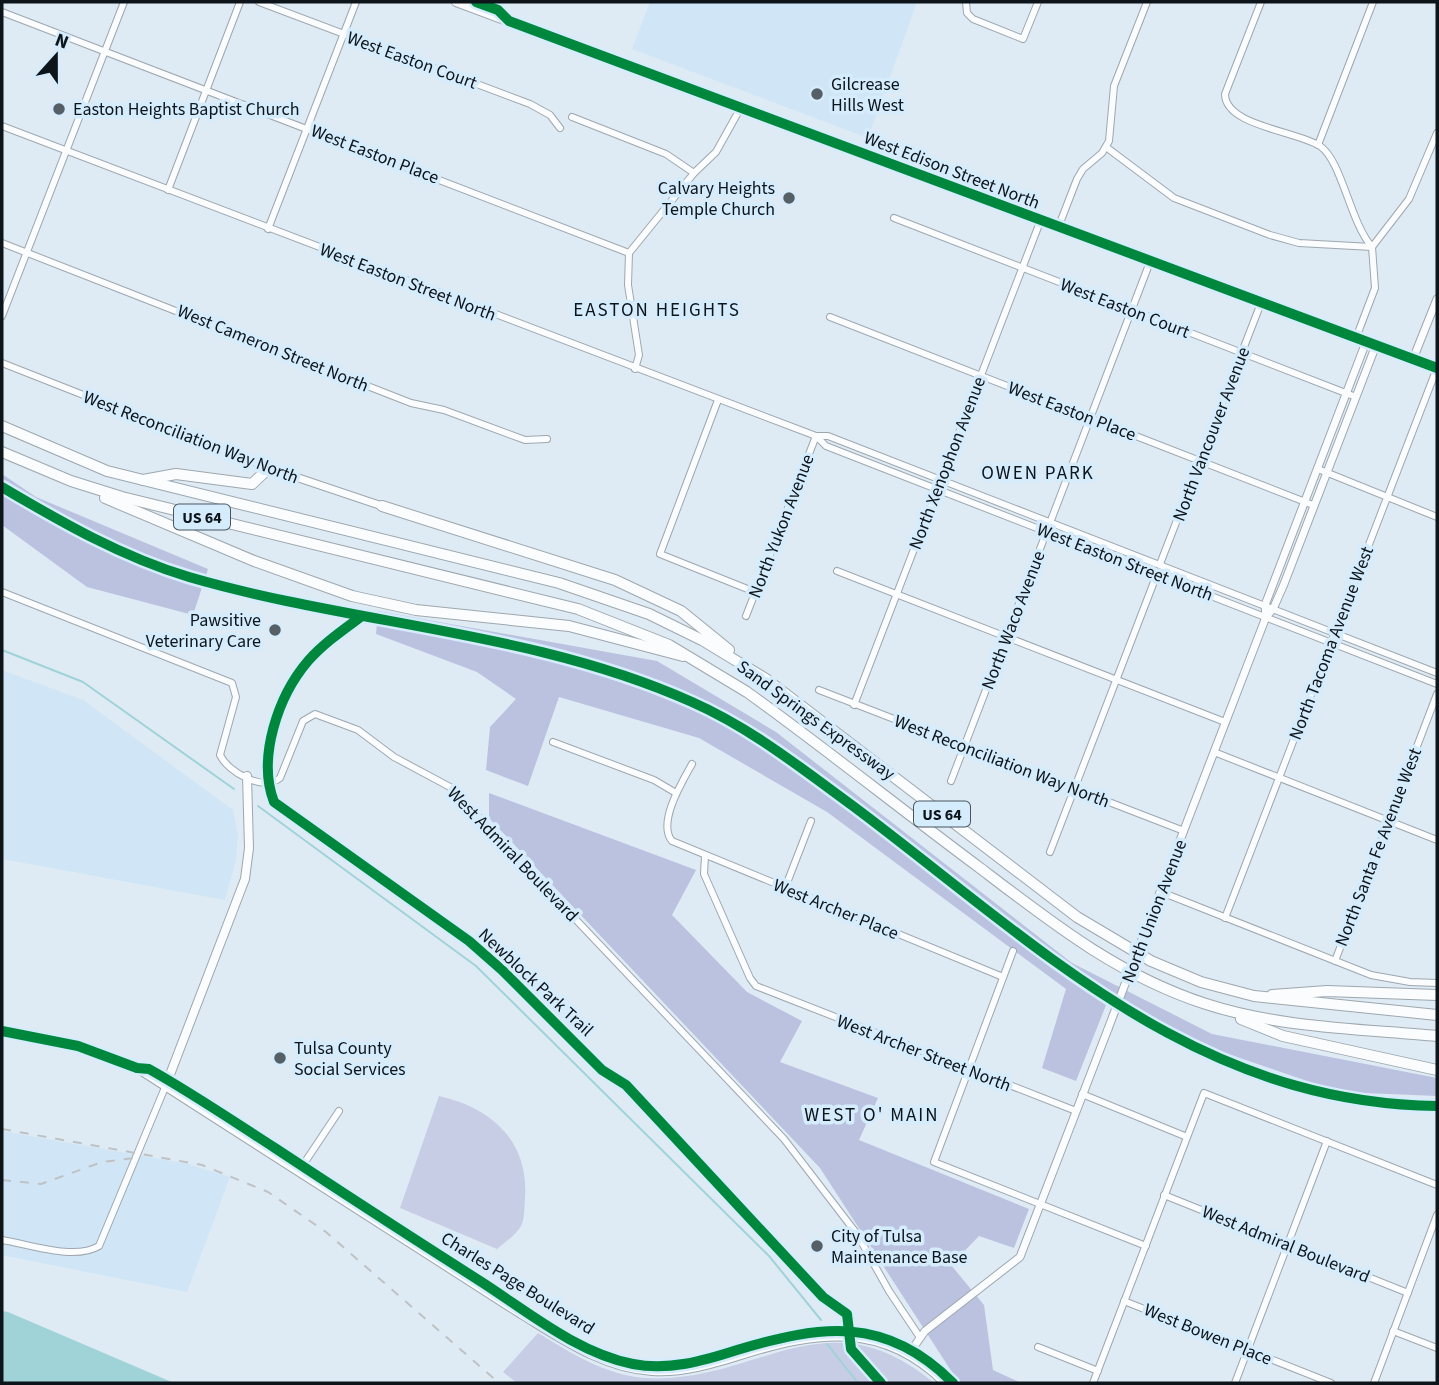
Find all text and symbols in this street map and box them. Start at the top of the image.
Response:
north arrow [21,21,91,91]
street label: West Easton Court [343,25,480,96]
text: N [51,27,72,56]
place label: Gilcrease Hills West [831,72,904,118]
marker: Gilcrease Hills West [809,86,825,102]
place label: Easton Heights Baptist Church [73,97,299,122]
marker: Easton Heights Baptist Church [51,101,67,117]
street label: West Easton Place [307,119,443,190]
street label: West Edison Street North [860,125,1043,216]
place label: Calvary Heights Temple Church [658,176,775,222]
marker: Calvary Heights Temple Church [781,190,797,206]
street label: West Easton Street North [316,237,500,328]
street label: West Easton Court [1056,272,1193,345]
district label: EASTON HEIGHTS [573,297,741,324]
street label: West Cameron Street North [173,299,372,398]
street label: North Vancouver Avenue [1167,343,1256,525]
street label: North Xenophon Avenue [903,373,992,553]
street label: West Easton Place [1004,376,1140,447]
street label: West Reconciliation Way North [79,385,302,490]
street label: North Yukon Avenue [743,451,820,602]
district label: OWEN PARK [981,460,1095,487]
road number: US 64 [174,504,230,530]
street label: West Easton Street North [1033,517,1217,608]
street label: North Tacoma Avenue West [1283,543,1380,743]
street label: North Waco Avenue [976,547,1051,693]
place label: Pawsitive Veterinary Care [146,608,261,654]
marker: Pawsitive Veterinary Care [267,622,283,638]
street label: Sand Springs Expressway [732,655,900,787]
street label: West Reconciliation Way North [890,709,1113,814]
street label: North Santa Fe Avenue West [1329,744,1428,950]
street label: West Admiral Boulevard [441,781,584,927]
road number: US 64 [914,802,970,827]
street label: North Union Avenue [1116,836,1193,986]
street label: West Archer Place [769,873,902,946]
street label: Newblock Park Trail [473,923,599,1042]
street label: West Archer Street North [833,1009,1015,1098]
place label: Tulsa County Social Services [294,1036,406,1082]
marker: Tulsa County Social Services [272,1050,288,1066]
district label: WEST O' MAIN [804,1102,940,1129]
street label: West Admiral Boulevard [1198,1199,1374,1290]
place label: City of Tulsa Maintenance Base [831,1224,968,1270]
street label: Charles Page Boulevard [436,1226,599,1341]
marker: City of Tulsa Maintenance Base [809,1238,825,1254]
street label: West Bowen Place [1140,1297,1276,1372]

